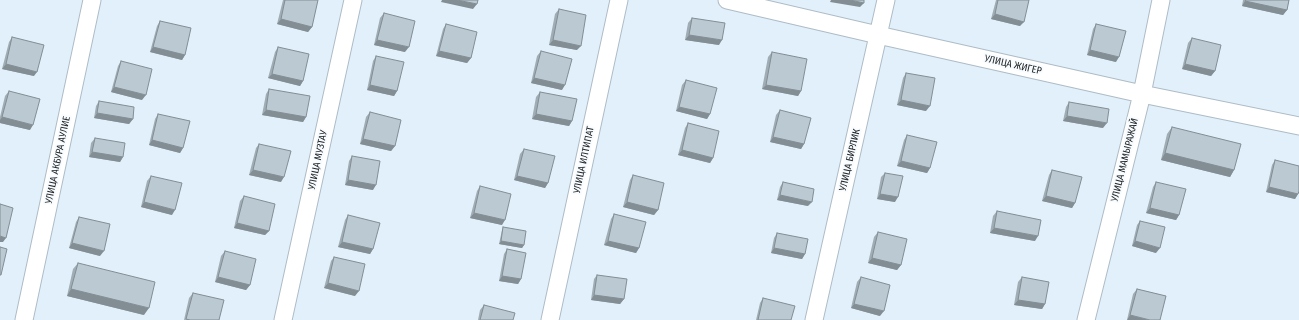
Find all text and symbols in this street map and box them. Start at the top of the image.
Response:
street label: УЛИЦА ЖИГЕР [983,53,1043,77]
street label: УЛИЦА АКБУРА АУЛИЕ [43,115,73,205]
street label: УЛИЦА МАМЫРАЖАЙ [1109,117,1141,203]
street label: УЛИЦА ИЛТИПАТ [571,125,597,195]
street label: УЛИЦА БИРЛИК [837,128,863,192]
street label: УЛИЦА МУЗТАУ [306,129,330,191]

